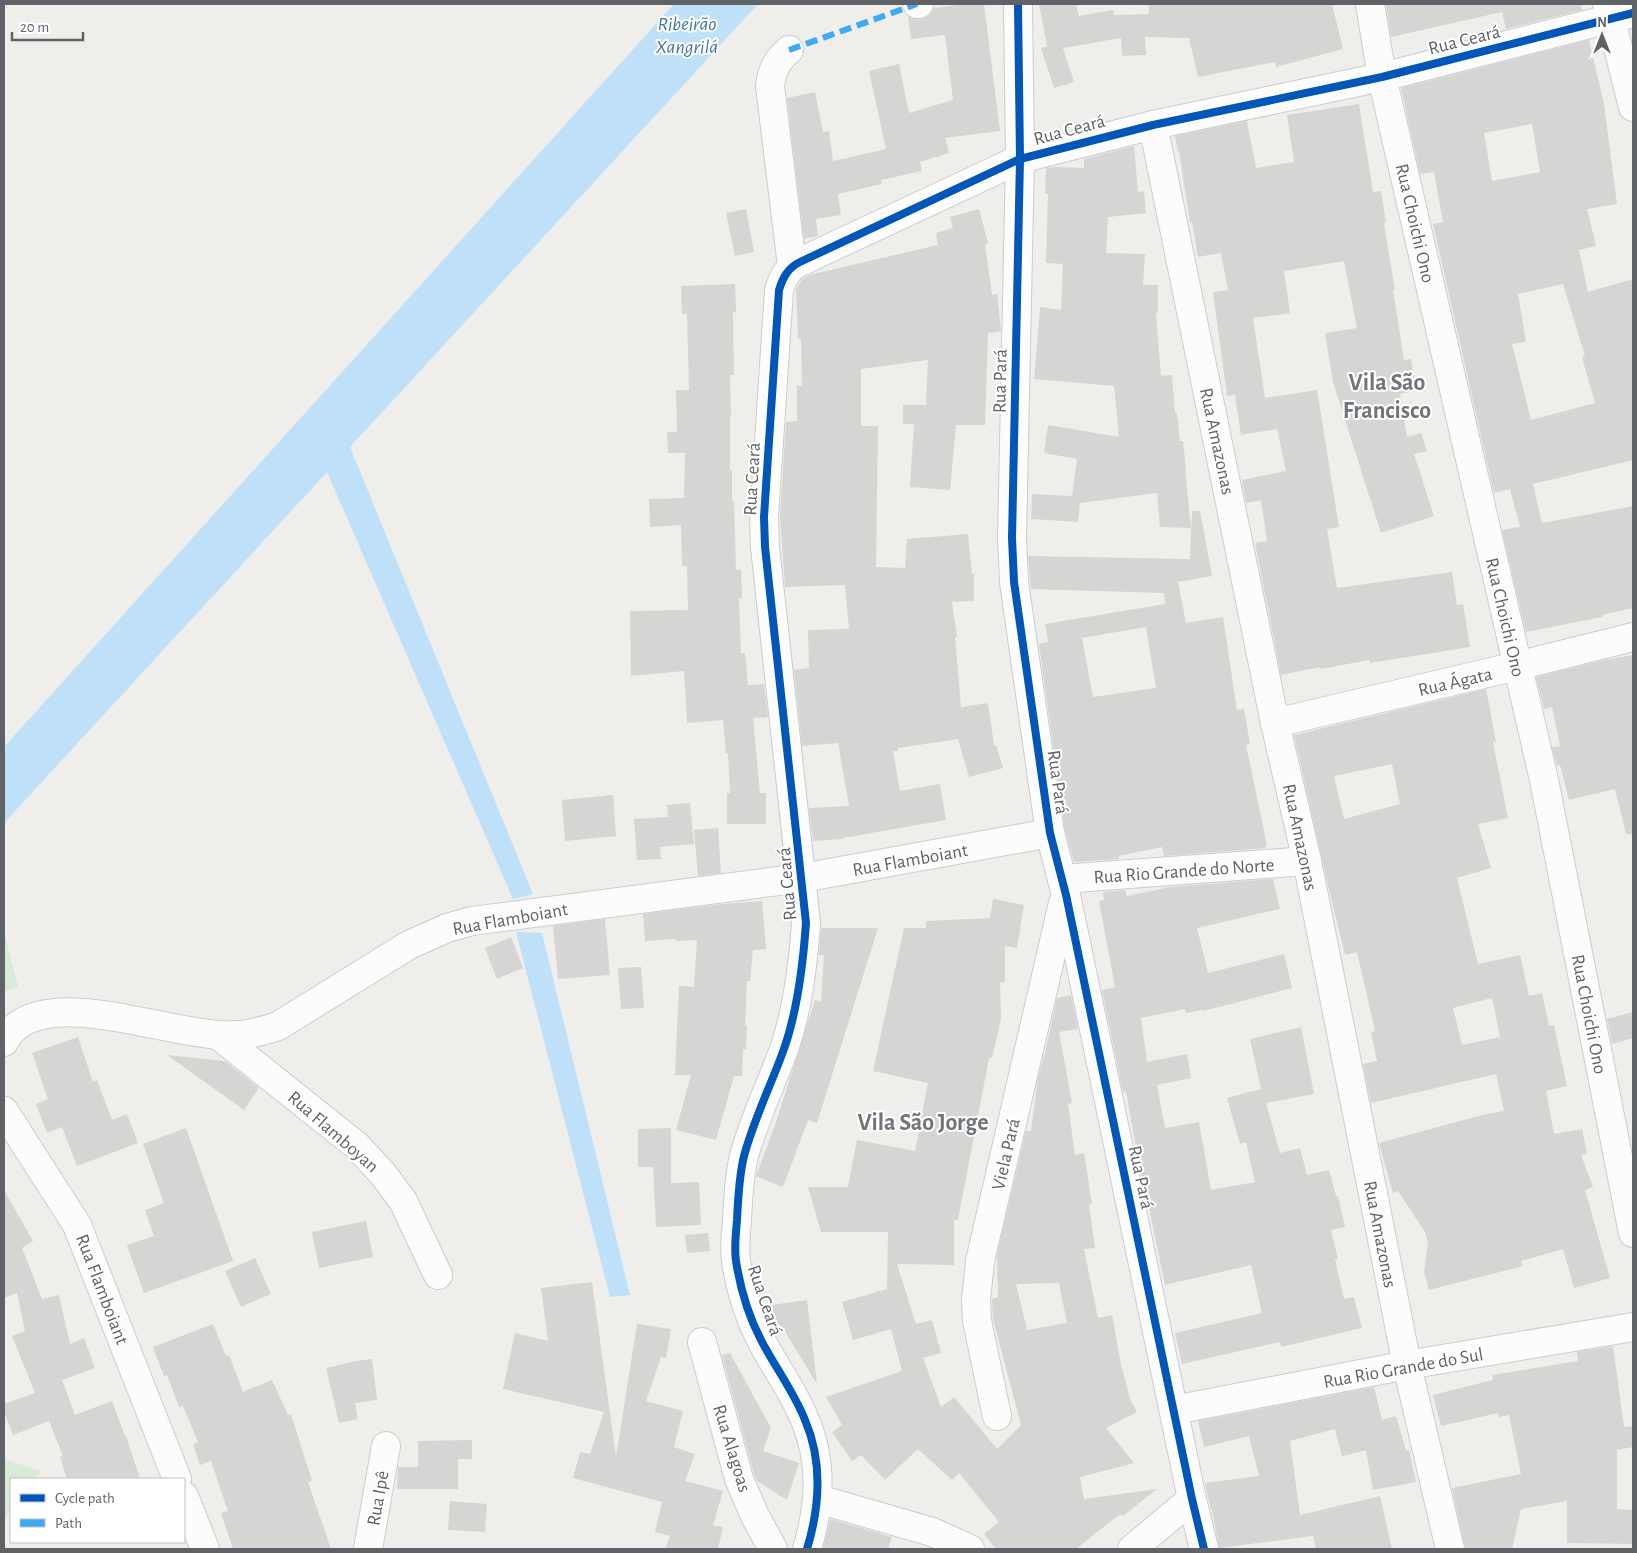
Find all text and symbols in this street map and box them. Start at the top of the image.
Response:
scale bar [12,10,84,42]
north arrow [1577,10,1627,60]
water label: Ribeirão Xangrilá [655,14,718,57]
text: N [1597,16,1607,30]
text: 20 m [20,20,49,35]
street label: Rua Ceará [1426,22,1502,59]
street label: Rua Ceará [1032,112,1107,149]
street label: Rua Choichi Ono [1392,162,1437,285]
street label: Rua Pará [990,348,1011,413]
district label: Vila São Francisco [1343,371,1431,423]
street label: Rua Amazonas [1196,386,1237,497]
street label: Rua Ceará [741,442,764,516]
street label: Rua Choichi Ono [1482,556,1527,679]
street label: Rua Ágata [1416,663,1494,700]
street label: Rua Pará [1044,749,1071,816]
street label: Rua Amazonas [1279,782,1320,893]
street label: Rua Flamboiant [851,841,969,880]
street label: Rua Ceará [775,846,800,921]
street label: Rua Rio Grande do Norte [1093,856,1275,887]
street label: Rua Flamboiant [451,900,569,939]
street label: Rua Choichi Ono [1568,953,1609,1076]
street label: Rua Flamboyan [284,1088,382,1177]
district label: Vila São Jorge [857,1111,989,1135]
street label: Viela Pará [989,1116,1024,1192]
street label: Rua Pará [1125,1144,1157,1211]
street label: Rua Amazonas [1360,1179,1399,1290]
street label: Rua Flamboiant [72,1232,131,1347]
street label: Rua Ceará [744,1263,786,1338]
street label: Rua Rio Grande do Sul [1322,1345,1485,1392]
street label: Rua Alagoas [709,1402,754,1495]
street label: Rua Ipê [364,1469,393,1527]
legend [10,1478,185,1543]
text: Cycle path [55,1491,115,1506]
text: Path [55,1516,82,1531]

